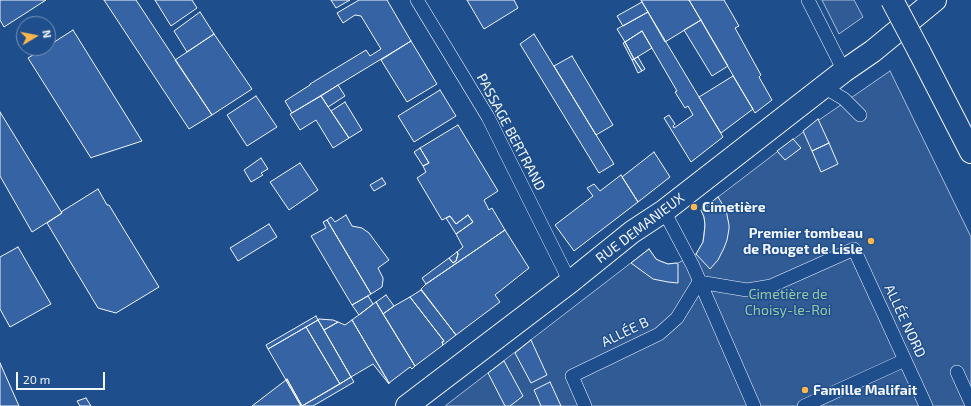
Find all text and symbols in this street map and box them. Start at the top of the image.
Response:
north arrow [16,16,56,56]
text: N [40,29,54,39]
street label: PASSAGE BERTRAND [473,71,549,193]
street label: RUE DEMANIEUX [592,189,688,267]
place label: Cimetière [702,199,766,215]
marker: Cimetière [689,202,699,212]
place label: Premier tombeau de Rouget de Lisle [743,225,863,258]
marker: Premier tombeau de Rouget de Lisle [866,236,876,246]
street label: ALLÉE NORD [881,282,929,360]
park label: Cimetière de Choisy-le-Roi [745,286,831,318]
street label: ALLÉE B [599,313,651,351]
scale bar [18,364,107,390]
text: 20 m [23,372,50,386]
place label: Famille Malifait [813,382,917,398]
marker: Famille Malifait [800,385,810,395]

